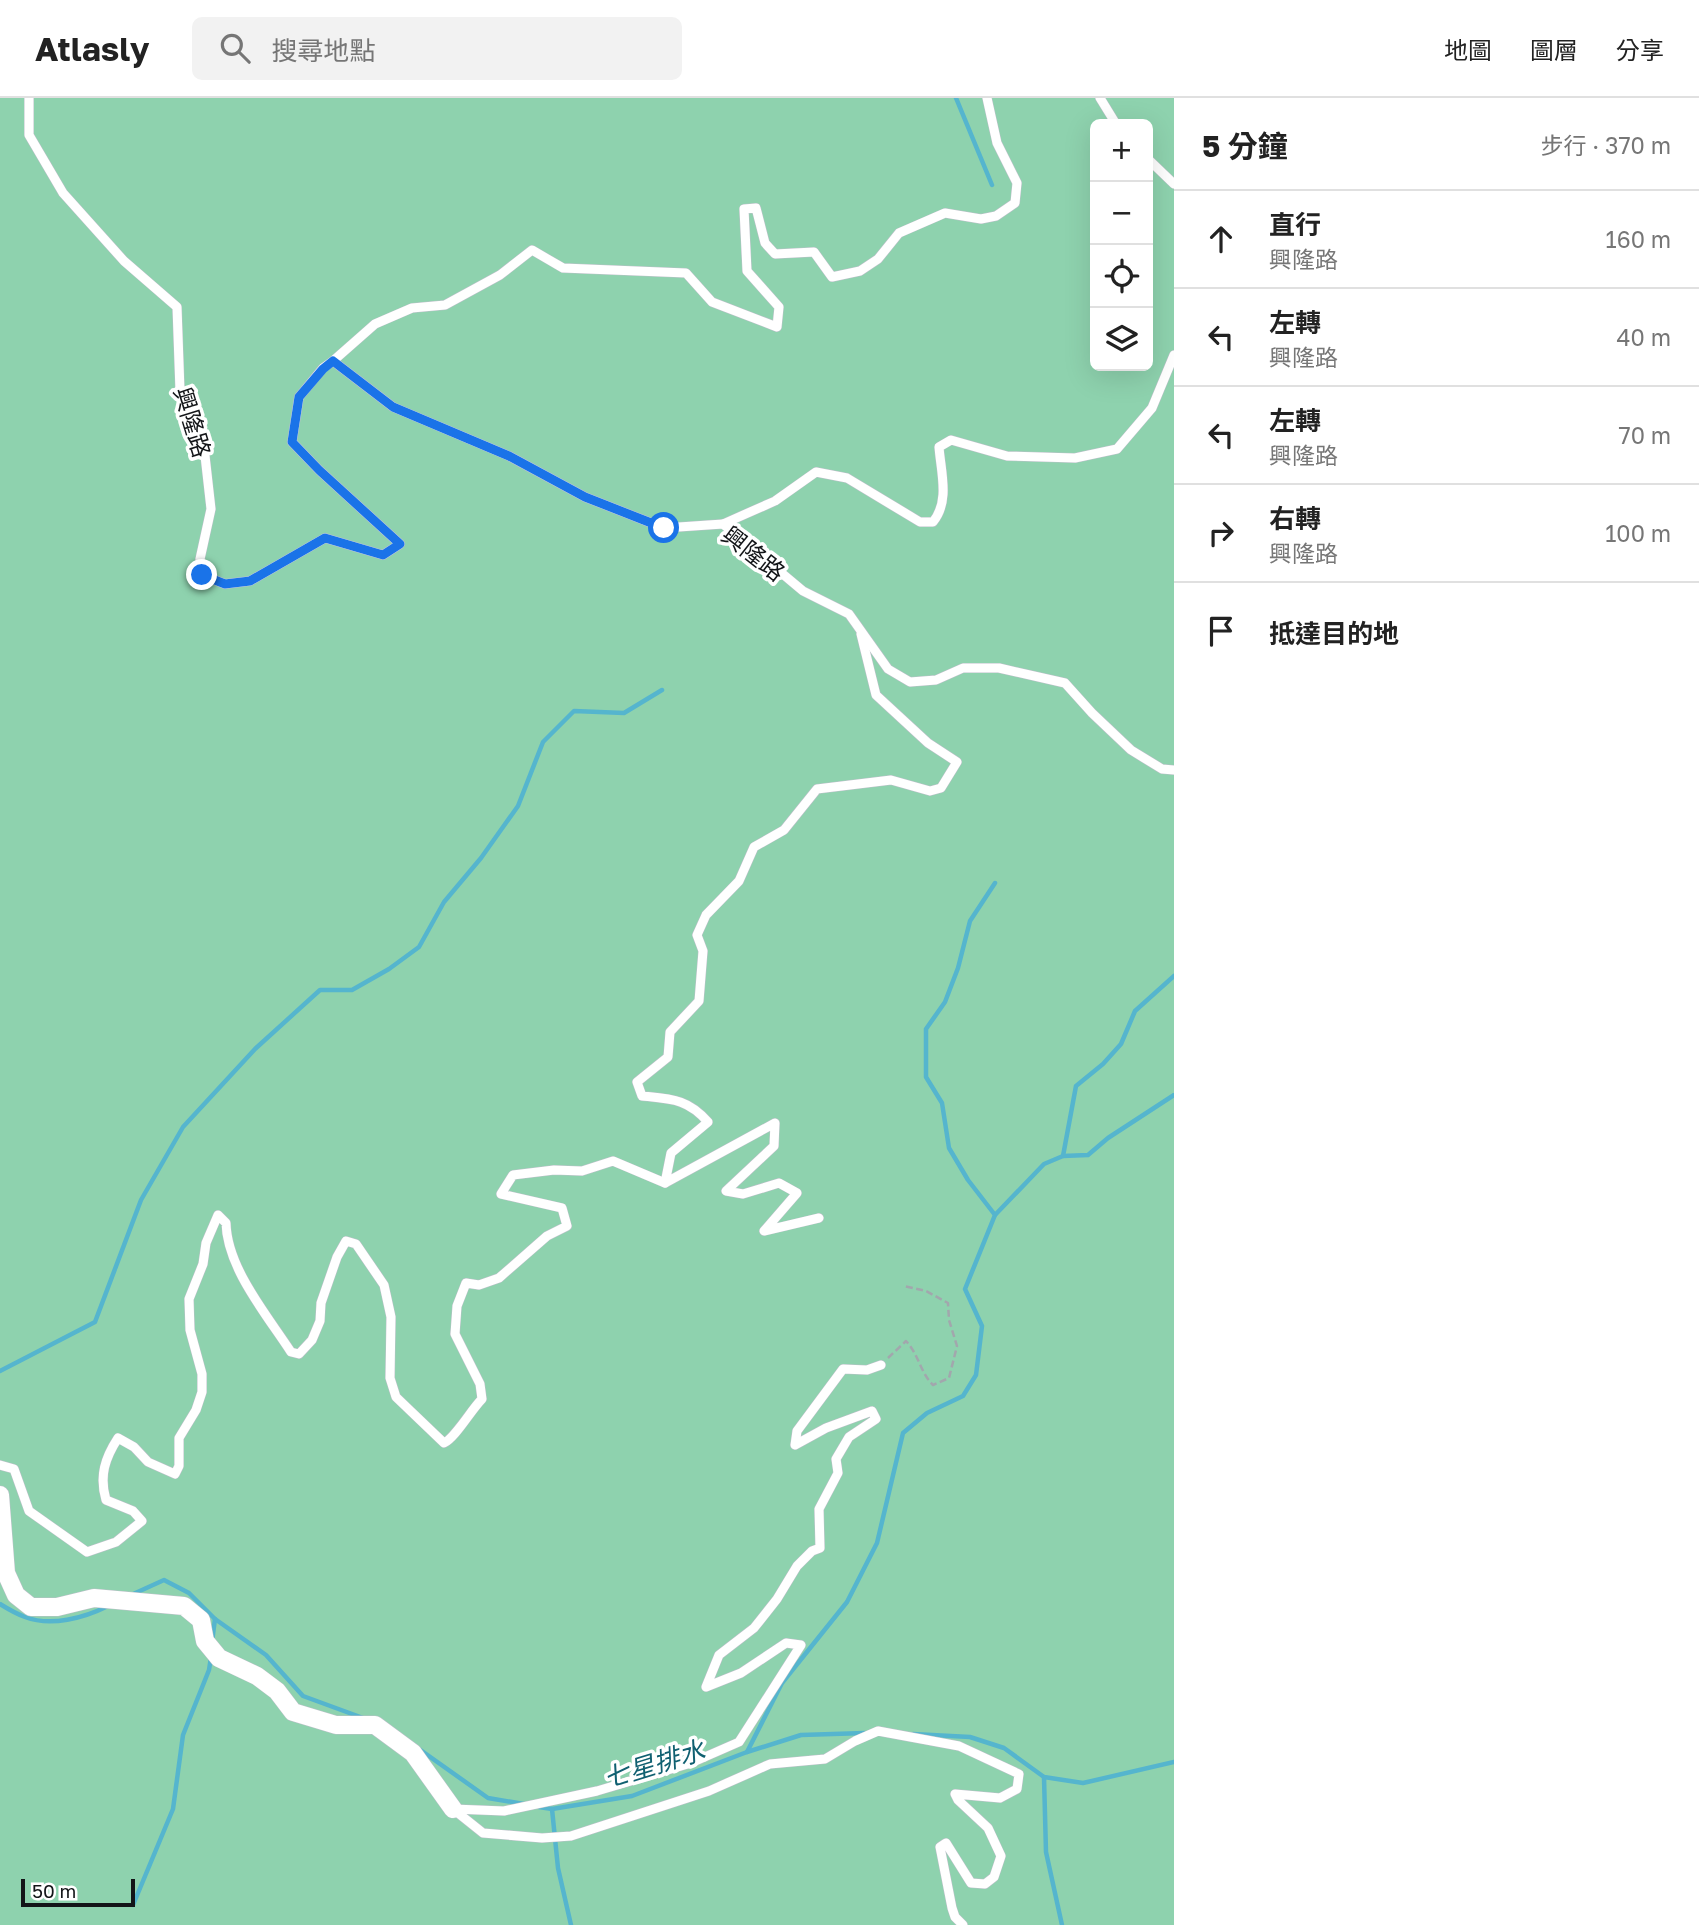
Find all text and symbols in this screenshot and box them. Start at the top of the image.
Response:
search box [192,17,682,80]
text: Atlasly [35,29,150,68]
icon: search [216,29,254,67]
text: 搜尋地點 [272,35,376,66]
text: 地圖 [1444,35,1492,64]
text: 圖層 [1530,35,1578,64]
text: 分享 [1616,35,1664,64]
map controls [1090,119,1153,371]
button: + [1090,119,1153,182]
text: 5 分鐘 [1202,128,1288,164]
text: 步行 · 370 m [1541,131,1671,159]
button: − [1090,182,1153,245]
text: 直行 [1269,209,1321,240]
icon: ahead [1202,220,1240,258]
text: 160 m [1606,225,1671,253]
button: locate [1090,245,1153,308]
text: 興隆路 [1269,245,1338,273]
text: 左轉 [1269,307,1321,338]
button: layers [1090,308,1153,371]
icon: left [1202,318,1240,356]
text: 40 m [1617,323,1671,351]
text: 興隆路 [1269,343,1338,371]
street label: 興隆路 [169,383,217,461]
text: 左轉 [1269,405,1321,436]
icon: left [1202,416,1240,454]
text: 70 m [1618,421,1671,449]
text: 興隆路 [1269,441,1338,469]
text: 右轉 [1269,503,1321,534]
route start [648,512,679,543]
icon: right [1202,514,1240,552]
street label: 興隆路 [717,519,791,587]
text: 100 m [1605,519,1671,547]
text: 興隆路 [1269,539,1338,567]
route end [186,559,217,590]
icon: arrive [1202,612,1240,650]
text: 抵達目的地 [1269,618,1399,649]
water label: 七星排水 [600,1734,709,1794]
scale bar [21,1876,135,1908]
text: 50 m [32,1879,76,1902]

